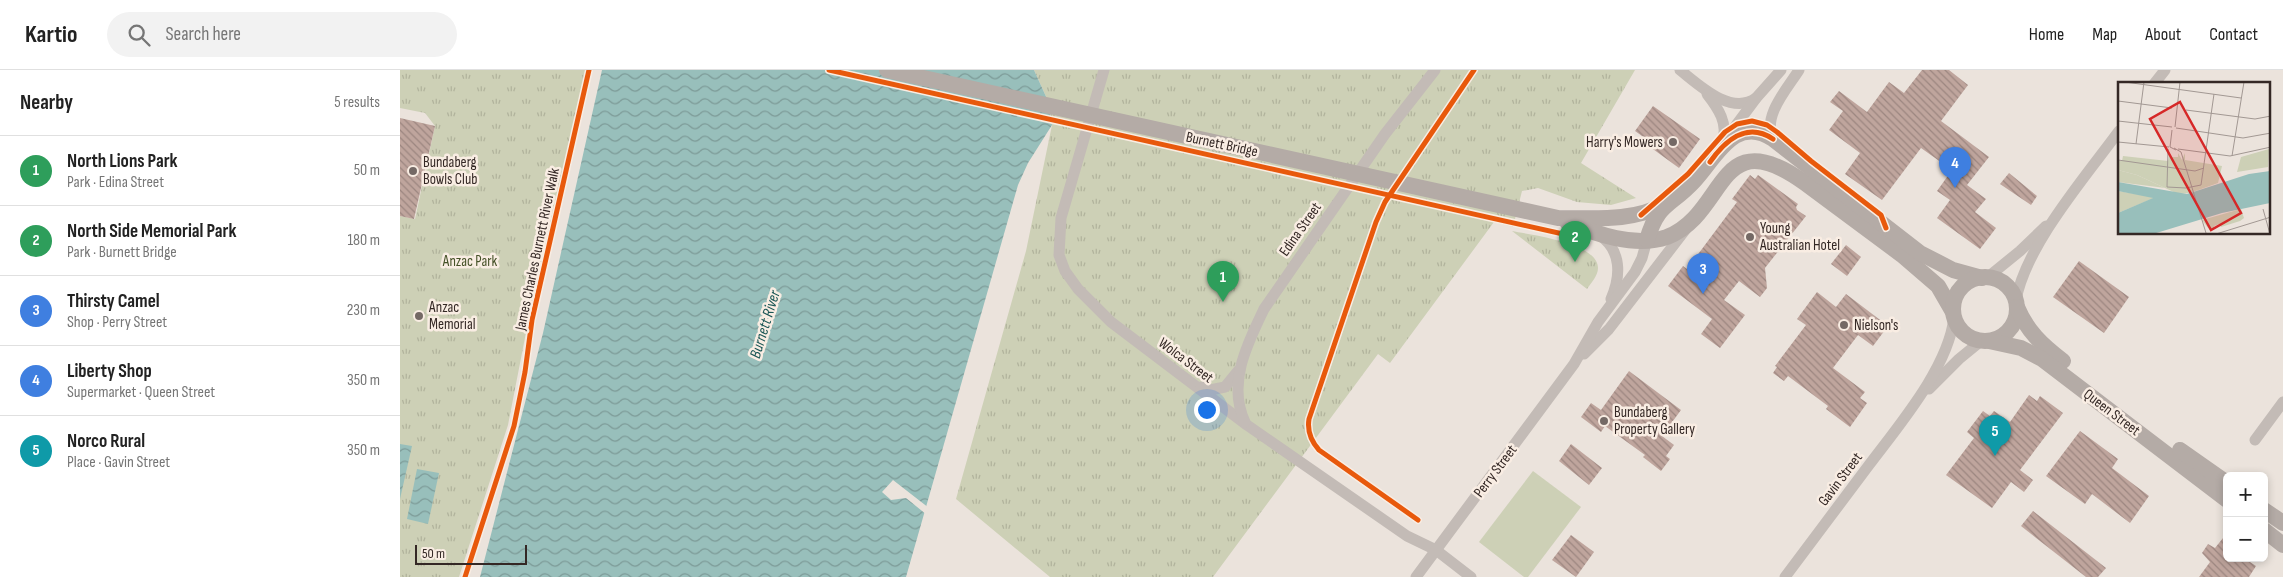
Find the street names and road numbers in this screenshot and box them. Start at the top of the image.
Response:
street label: Burnett Bridge [1184,128,1260,161]
street label: James Charles Burnett River Walk [511,166,564,333]
street label: Edina Street [1275,198,1326,260]
street label: Wolca Street [1154,334,1217,388]
street label: Queen Street [2080,385,2144,440]
street label: Perry Street [1469,441,1522,501]
street label: Gavin Street [1814,448,1867,510]

